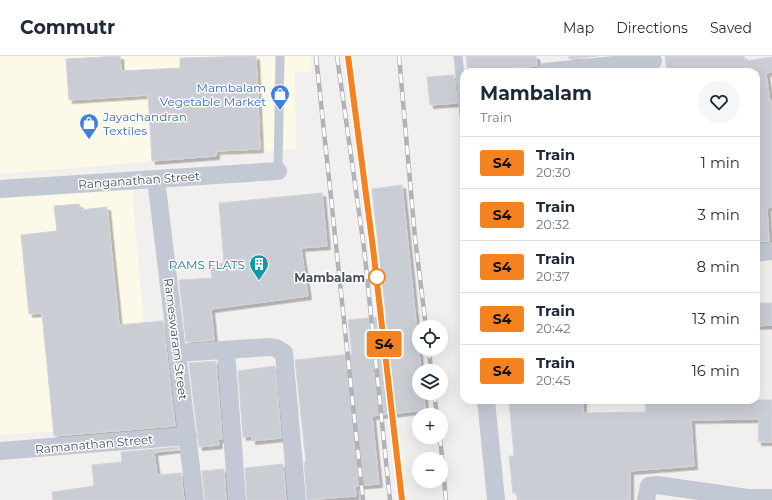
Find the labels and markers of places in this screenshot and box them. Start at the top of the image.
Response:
place label: Mambalam Vegetable Market [160,80,266,109]
shop icon: Mambalam Vegetable Market [269,83,291,111]
place label: Jayachandran Textiles [102,109,187,138]
shop icon: Jayachandran Textiles [78,112,100,140]
building icon: RAMS FLATS [248,253,270,281]
place label: RAMS FLATS [169,257,245,272]
marker: Mambalam [368,268,386,286]
place label: Mambalam [294,270,365,285]

